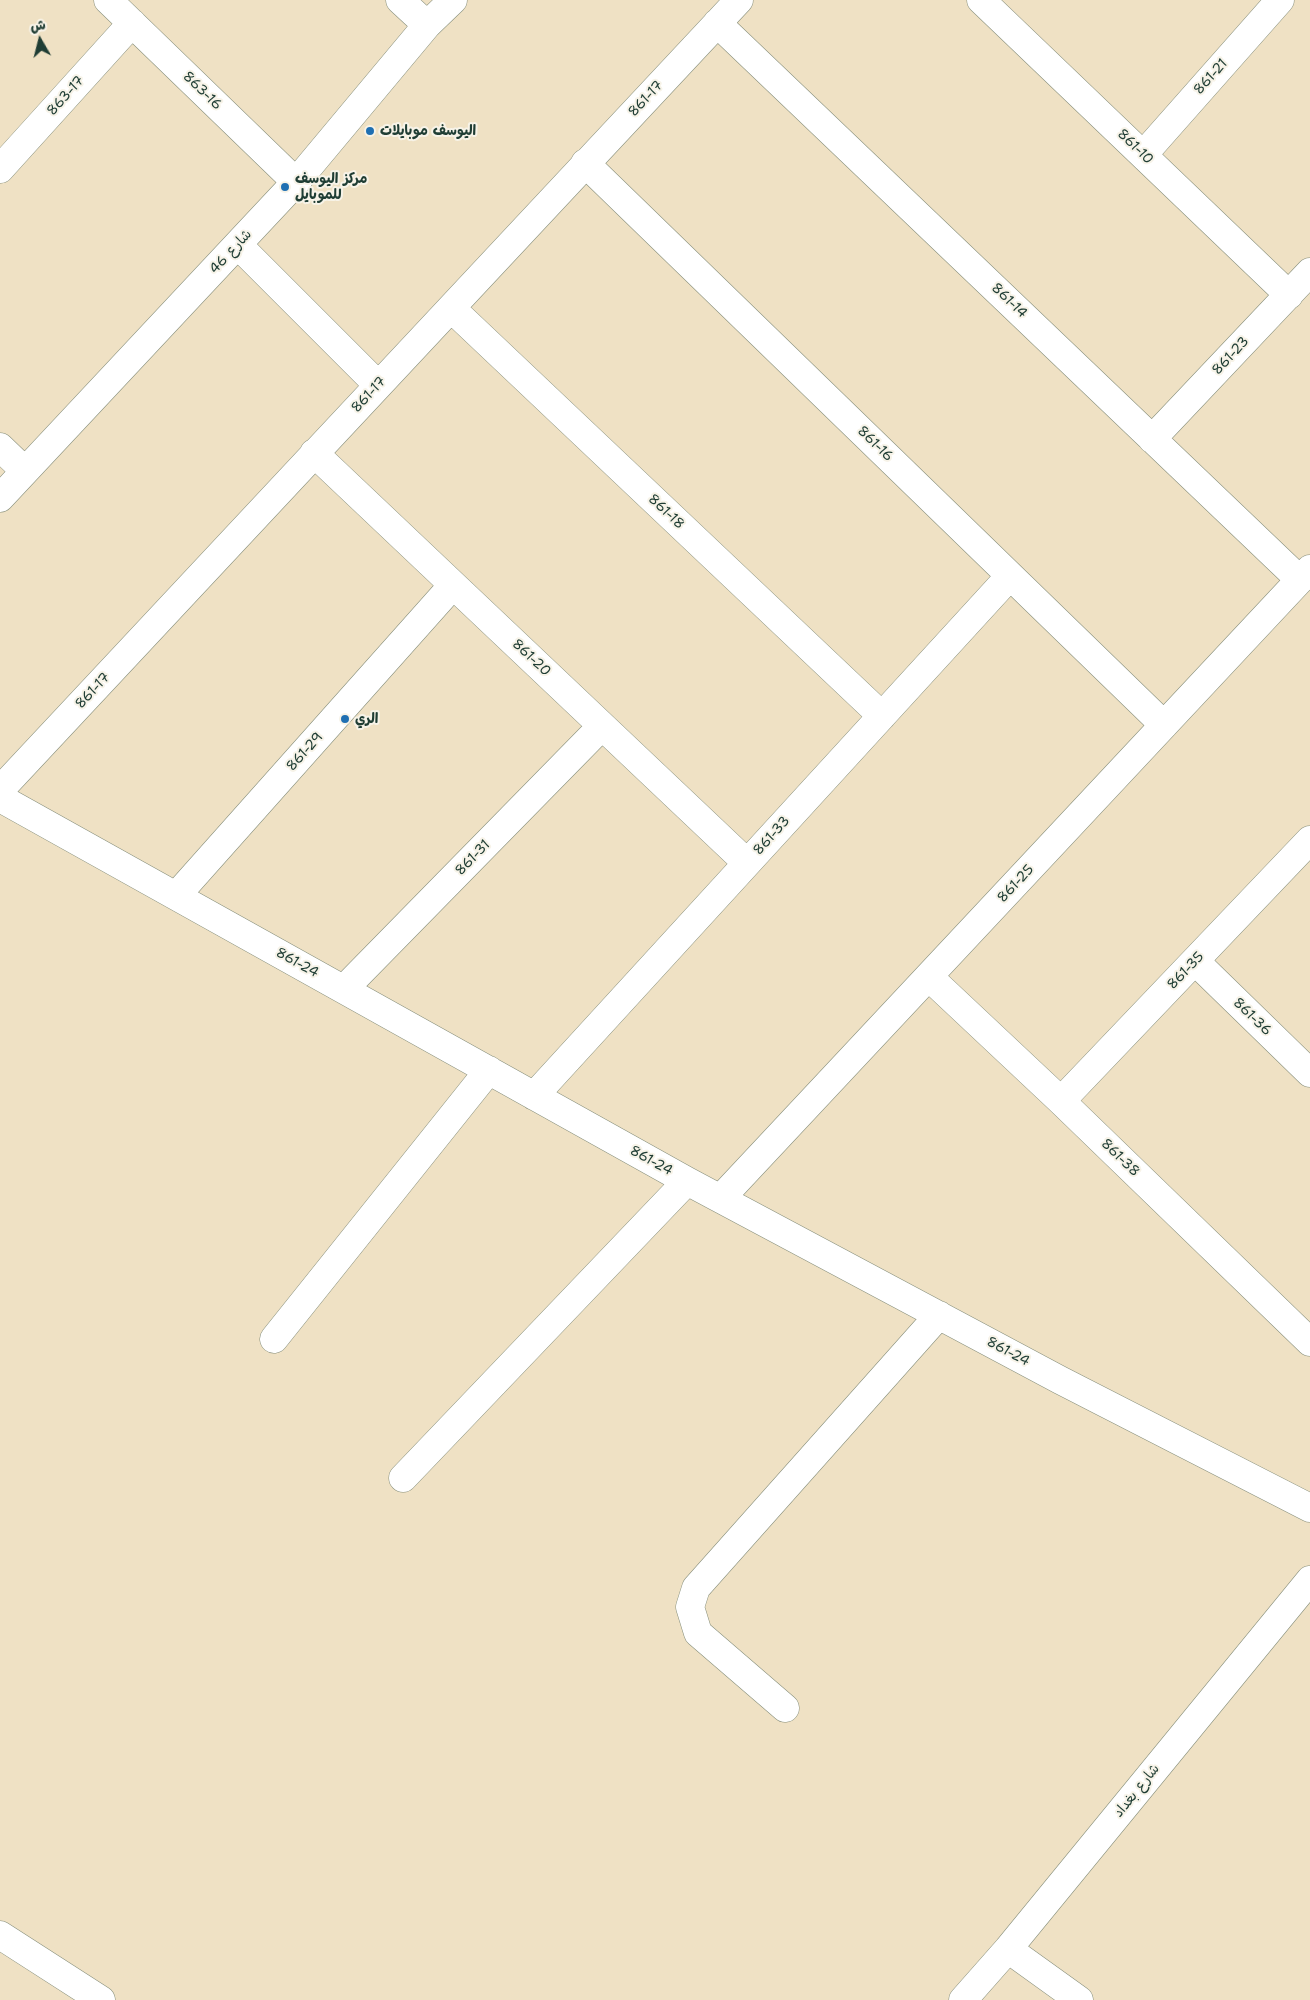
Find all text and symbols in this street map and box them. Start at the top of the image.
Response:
north arrow [15,15,65,65]
text: ش [29,15,47,35]
street label: 861-21 [1190,56,1232,98]
street label: 863-16 [179,68,225,114]
street label: 863-17 [44,73,88,119]
street label: 861-17 [625,77,667,121]
place label: اليوسف موبايلات [380,123,476,139]
marker: اليوسف موبايلات [364,125,376,137]
street label: 861-10 [1113,126,1157,168]
place label: مركز اليوسف للموبايل [295,171,367,203]
marker: مركز اليوسف للموبايل [279,181,291,193]
street label: شارع 46 [206,226,256,278]
street label: 861-14 [988,280,1030,322]
street label: 861-23 [1209,333,1253,379]
street label: 861-17 [348,373,390,417]
street label: 861-16 [854,423,896,465]
street label: 861-18 [644,491,688,533]
street label: 861-20 [508,636,554,680]
street label: 861-17 [72,669,114,713]
place label: الري [355,711,378,727]
marker: الري [339,713,351,725]
street label: 861-29 [283,729,327,775]
street label: 861-33 [750,813,794,859]
street label: 861-31 [452,837,494,879]
street label: 861-25 [994,862,1038,906]
street label: 861-24 [273,944,321,982]
street label: 861-35 [1164,949,1208,993]
street label: 861-36 [1229,995,1275,1039]
street label: 861-38 [1097,1136,1143,1180]
street label: 861-24 [627,1142,675,1180]
street label: 861-24 [984,1334,1032,1370]
street label: شارع بغداد [1110,1761,1164,1821]

